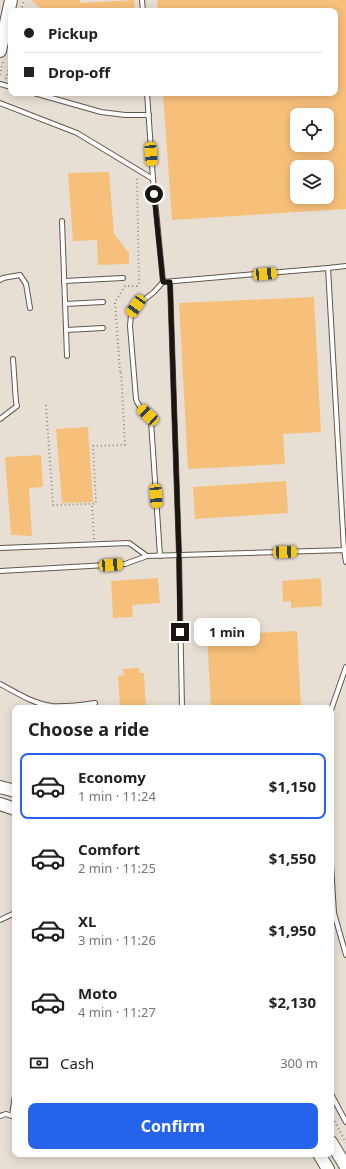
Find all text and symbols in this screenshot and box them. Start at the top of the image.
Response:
text: Pickup [48,23,98,43]
text: Drop-off [48,62,110,82]
map controls [290,108,334,204]
button: locate [290,108,334,152]
car [144,142,158,166]
button: layers [290,160,334,204]
route start [145,185,163,203]
car [253,267,277,281]
car [124,293,148,319]
car [135,402,161,428]
car [149,484,163,508]
car [273,546,297,558]
car [99,558,123,572]
callout: 1 min [194,618,260,646]
route end [171,623,189,641]
text: 1 min [209,623,245,641]
text: Choose a ride [28,717,149,741]
text: Economy [78,767,146,787]
icon: car [30,768,66,804]
text: $1,150 [269,776,316,796]
text: 1 min · 11:24 [78,787,156,805]
text: Comfort [78,839,140,859]
icon: car [30,840,66,876]
text: $1,550 [269,848,316,868]
text: 2 min · 11:25 [78,859,156,877]
text: XL [78,911,96,931]
icon: car [30,912,66,948]
text: $1,950 [269,920,316,940]
text: 3 min · 11:26 [78,931,156,949]
text: Moto [78,983,117,1003]
icon: car [30,984,66,1020]
text: $2,130 [269,992,316,1012]
text: 4 min · 11:27 [78,1003,156,1021]
icon: cash [28,1052,50,1074]
text: Cash [60,1053,94,1073]
text: 300 m [280,1054,318,1072]
button: Confirm [28,1103,318,1149]

